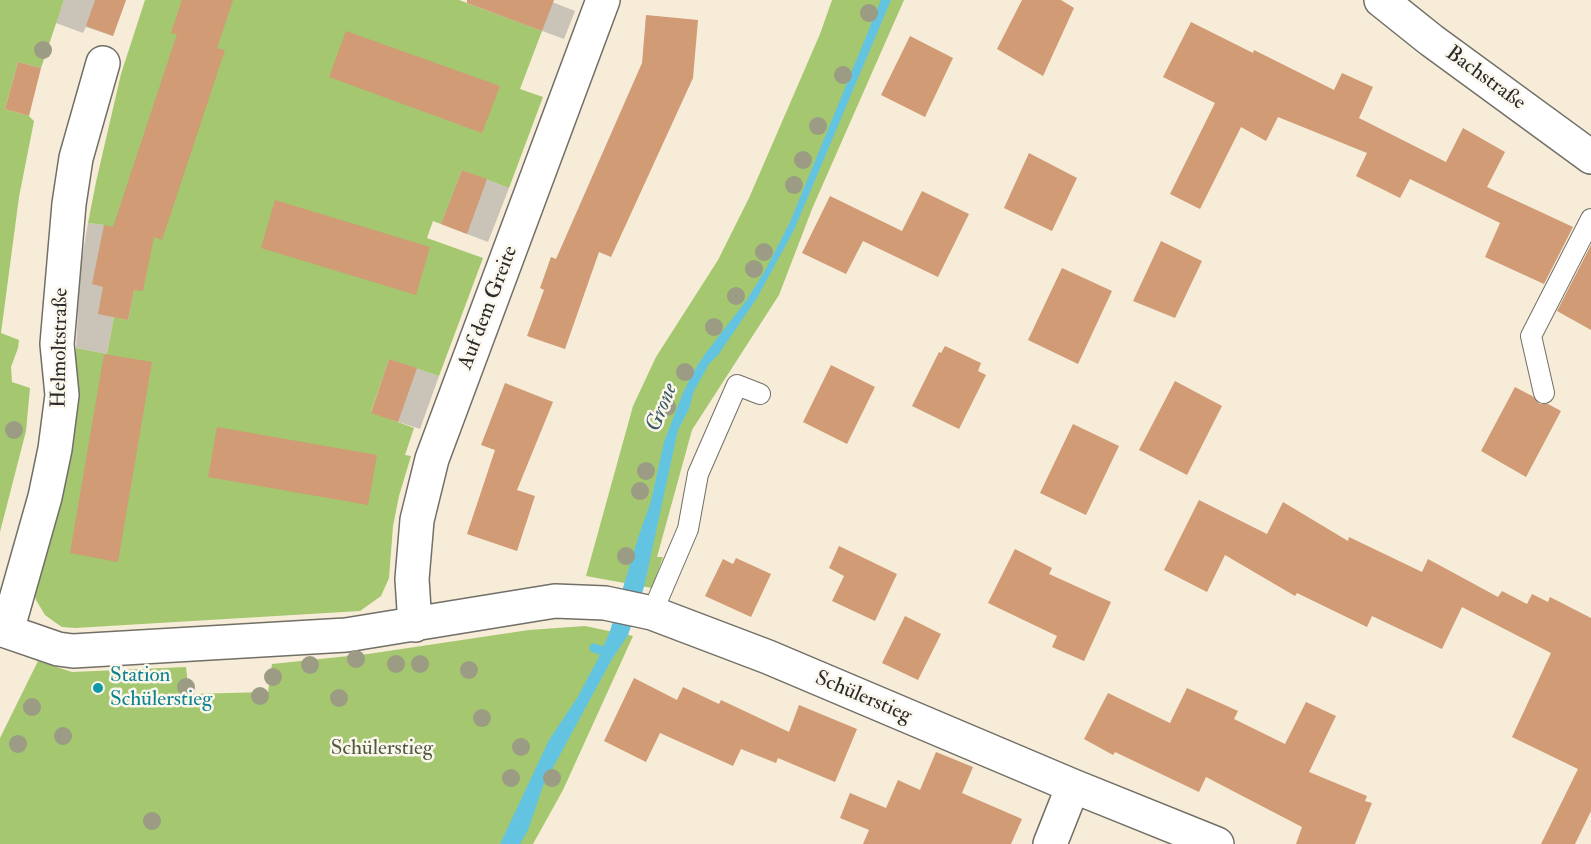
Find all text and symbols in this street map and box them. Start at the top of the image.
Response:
street label: Bachstraße [1440,42,1530,116]
street label: Auf dem Greite [454,243,524,373]
street label: Helmoltstraße [47,288,75,408]
water label: Grone [641,380,685,436]
place label: Station Schülerstieg [110,663,212,713]
street label: Schülerstieg [811,666,915,730]
marker: Station Schülerstieg [91,681,105,695]
park label: Schülerstieg [331,736,433,762]

